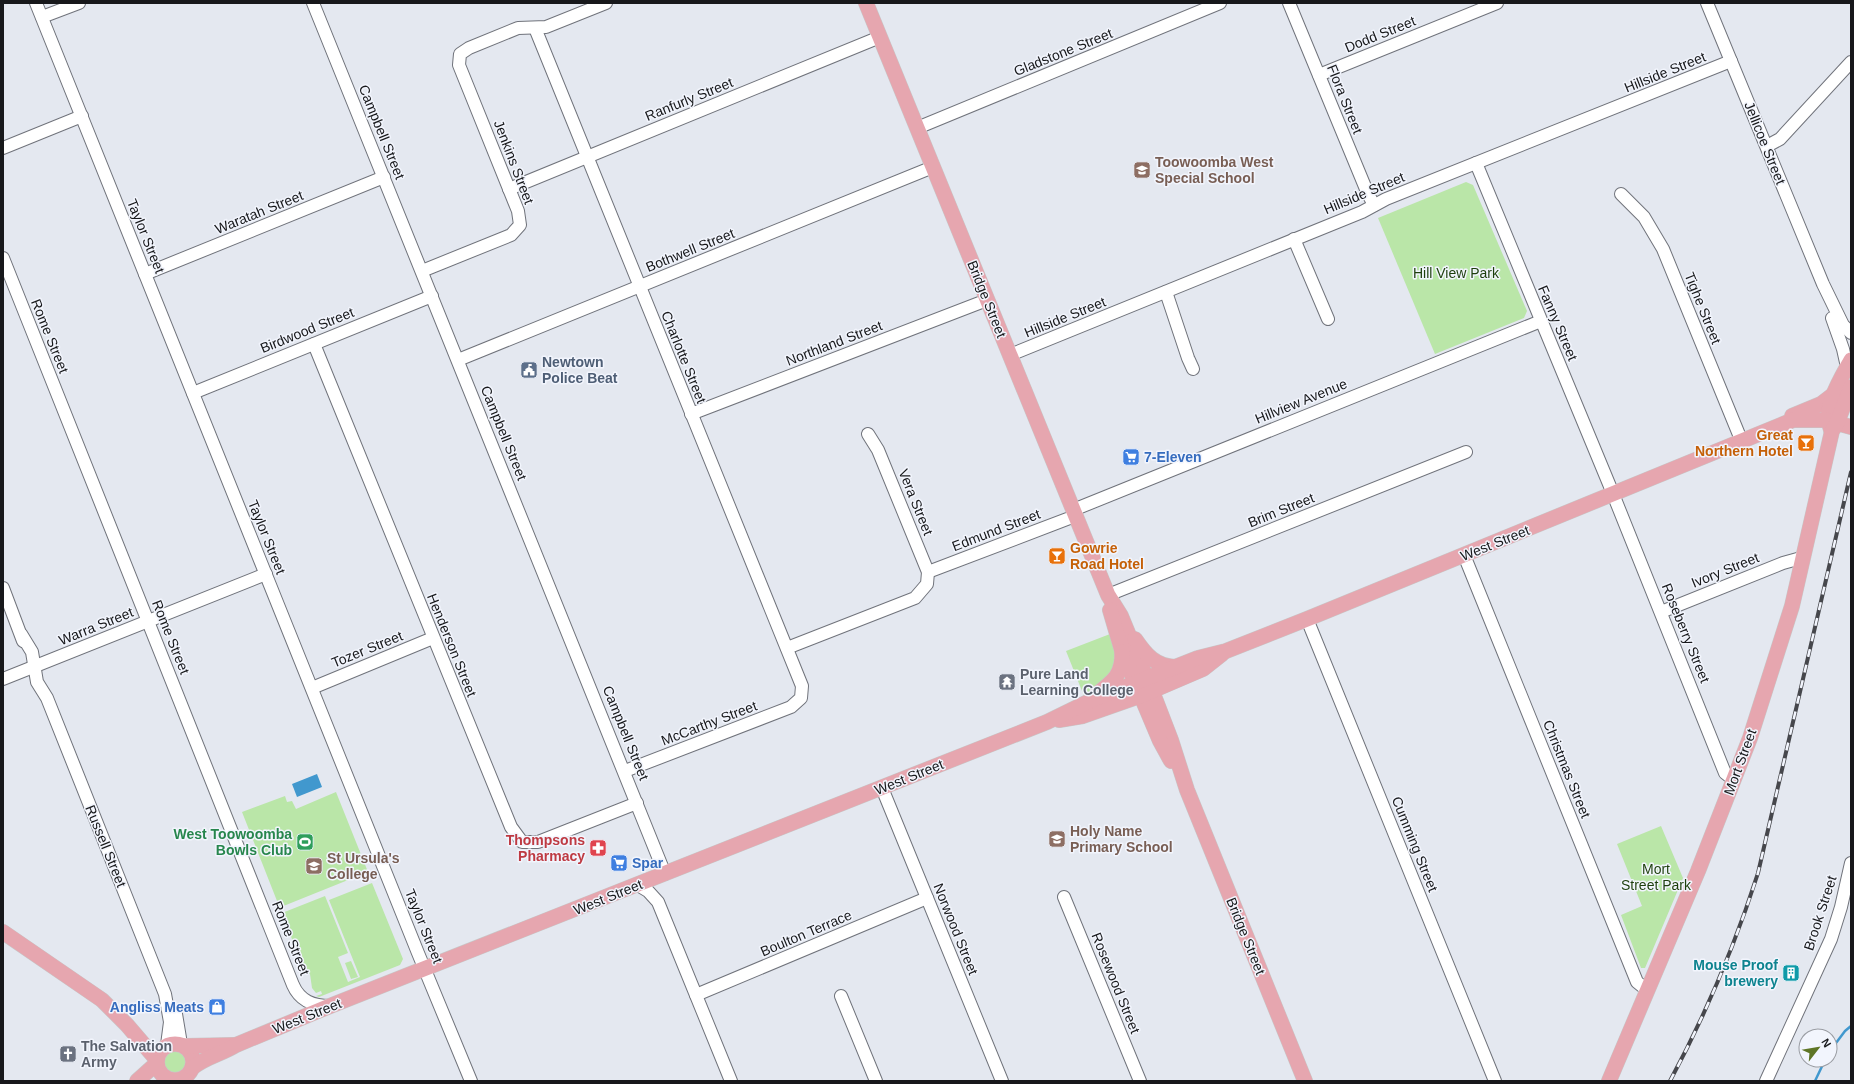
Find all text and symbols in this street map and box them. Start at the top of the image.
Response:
street label: Dodd Street [1342,13,1418,55]
street label: Gladstone Street [1011,25,1115,79]
street label: Hillside Street [1622,48,1708,96]
street label: Flora Street [1324,62,1366,136]
street label: Ranfurly Street [643,74,735,124]
street label: Campbell Street [356,82,408,182]
street label: Jellicoe Street [1741,99,1789,187]
street label: Jenkins Street [491,118,537,206]
place label: Toowoomba West Special School [1155,154,1274,186]
school or university icon: Toowoomba West Special School [1132,160,1152,180]
street label: Hillside Street [1321,169,1407,217]
street label: Waratah Street [213,187,306,237]
street label: Taylor Street [124,197,168,276]
street label: Bothwell Street [643,225,737,275]
street label: Bridge Street [964,258,1010,340]
park label: Hill View Park [1413,265,1500,281]
street label: Tighe Street [1681,270,1725,346]
street label: Fanny Street [1535,283,1581,363]
street label: Hillside Street [1022,293,1108,341]
street label: Rome Street [28,297,72,376]
street label: Birdwood Street [258,304,356,356]
street label: Charlotte Street [658,309,710,406]
street label: Northland Street [784,317,885,369]
place label: Newtown Police Beat [542,354,618,386]
public building icon: Newtown Police Beat [519,360,539,380]
street label: Hillview Avenue [1253,375,1350,427]
street label: Campbell Street [478,383,530,483]
place label: Great Northern Hotel [1695,427,1793,459]
bar icon: Great Northern Hotel [1796,433,1816,453]
supermarket icon: 7-Eleven [1121,447,1141,467]
place label: 7-Eleven [1144,449,1202,465]
street label: Vera Street [895,467,937,538]
street label: Brim Street [1246,489,1317,531]
street label: Taylor Street [245,498,289,577]
street label: Edmund Street [950,506,1043,554]
street label: West Street [1458,522,1532,564]
place label: Gowrie Road Hotel [1070,540,1144,572]
bar icon: Gowrie Road Hotel [1047,546,1067,566]
street label: Ivory Street [1689,549,1761,591]
street label: Roseberry Street [1659,581,1713,685]
street label: Henderson Street [424,591,480,699]
street label: Rome Street [149,598,193,677]
street label: Warra Street [56,604,136,648]
street label: Tozer Street [329,627,405,671]
place label: Pure Land Learning College [1020,666,1134,698]
temple icon: Pure Land Learning College [997,672,1017,692]
street label: Campbell Street [600,683,652,783]
street label: McCarthy Street [659,697,759,749]
street label: Christmas Street [1540,718,1594,820]
street label: Mort Street [1721,727,1759,797]
street label: West Street [872,756,946,798]
street label: Cumming Street [1389,794,1441,894]
street label: Russell Street [82,803,130,889]
place label: Holy Name Primary School [1070,823,1173,855]
place label: West Toowoomba Bowls Club [174,826,292,858]
school or university icon: Holy Name Primary School [1047,829,1067,849]
sports icon: West Toowoomba Bowls Club [295,832,315,852]
place label: Thompsons Pharmacy [506,832,585,864]
pharmacy icon: Thompsons Pharmacy [588,838,608,858]
place label: St Ursula's College [327,850,400,882]
supermarket icon: Spar [609,853,629,873]
place label: Spar [632,855,664,871]
school or university icon: St Ursula's College [304,856,324,876]
park label: Mort Street Park [1621,861,1692,893]
street label: Brook Street [1800,873,1840,952]
street label: West Street [571,876,645,918]
street label: Norwood Street [930,881,982,977]
street label: Taylor Street [402,887,446,966]
street label: Bridge Street [1223,895,1269,977]
street label: Rome Street [269,899,313,978]
street label: Boulton Terrace [758,906,854,959]
street label: Rosewood Street [1088,930,1144,1036]
place label: Mouse Proof brewery [1693,957,1778,989]
building icon: Mouse Proof brewery [1781,963,1801,983]
street label: West Street [270,995,344,1037]
shop icon: Angliss Meats [207,997,227,1017]
place label: Angliss Meats [110,999,204,1015]
north arrow [1798,1028,1838,1068]
text: N [1819,1036,1834,1049]
place label: The Salvation Army [81,1038,172,1070]
church icon: The Salvation Army [58,1044,78,1064]

